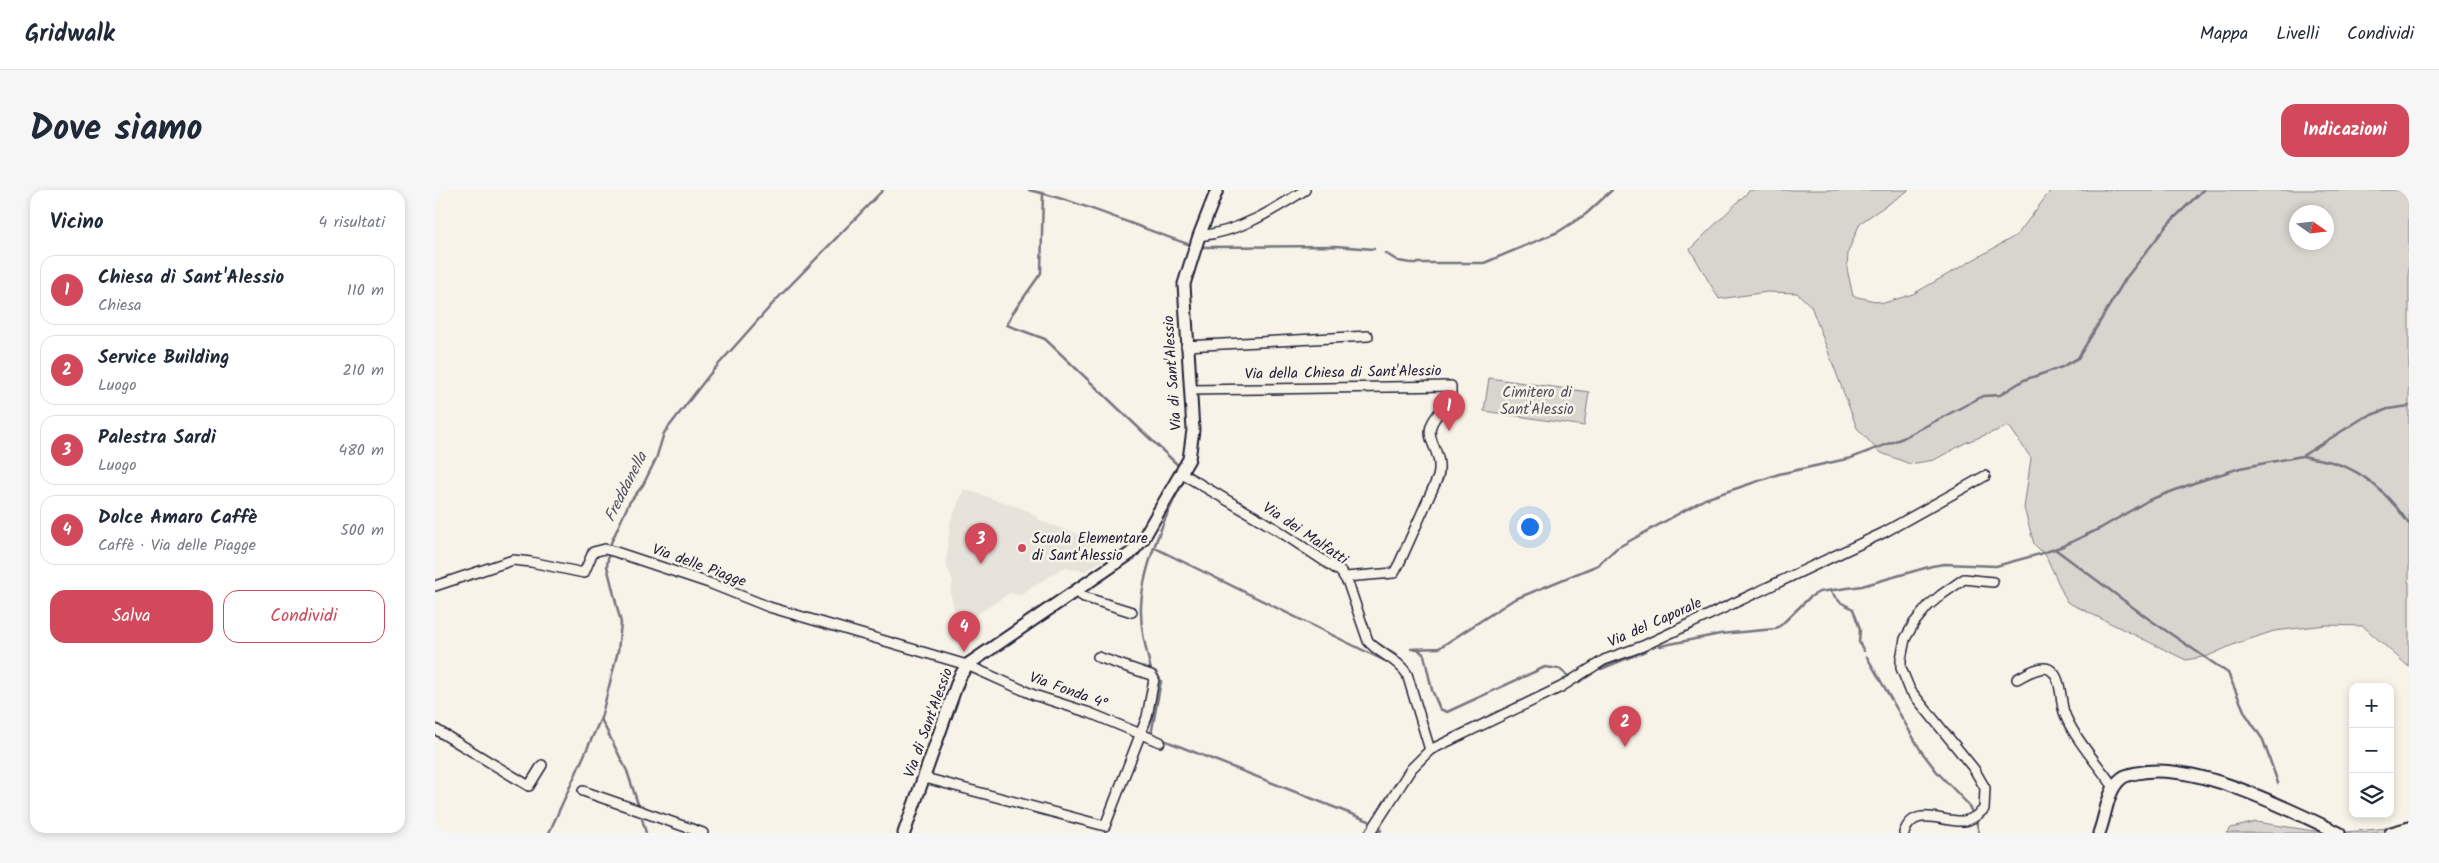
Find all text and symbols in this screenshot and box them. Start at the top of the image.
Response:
text: Gridwalk [25,15,115,54]
text: Mappa [2200,20,2248,49]
text: Livelli [2276,20,2319,49]
text: Condividi [2347,20,2414,49]
text: Dove siamo [30,102,203,158]
button: Indicazioni [2281,104,2409,157]
north arrow [2289,205,2334,250]
text: Vicino [50,206,104,239]
text: 4 risultati [319,210,385,235]
text: Chiesa di Sant'Alessio [98,263,284,293]
text: 1 [65,278,69,303]
text: 110 m [347,278,384,303]
text: Chiesa [98,293,142,318]
street label: Via di Sant'Alessio [1157,314,1189,431]
text: Service Building [98,343,229,373]
text: 2 [62,358,72,383]
text: 210 m [343,358,384,383]
street label: Via della Chiesa di Sant'Alessio [1244,359,1442,387]
text: Luogo [98,373,137,398]
park label: Cimitero di Sant'Alessio [1500,381,1574,422]
pin: 1 [1433,390,1465,431]
text: Palestra Sardi [98,423,216,453]
text: 3 [63,438,71,463]
text: 480 m [338,438,384,463]
water label: Freddanella [598,446,655,526]
text: Luogo [98,453,137,478]
street label: Via dei Malfatti [1257,496,1354,572]
text: Dolce Amaro Caffè [98,503,257,533]
your location [1517,514,1543,540]
text: 4 [63,518,71,543]
text: 500 m [340,518,384,543]
pin: 3 [965,523,997,564]
place label: Scuola Elementare di Sant'Alessio [1032,527,1148,568]
text: Caffè · Via delle Piagge [98,533,256,558]
street label: Via delle Piagge [649,538,750,594]
marker: Scuola Elementare di Sant'Alessio [1016,542,1028,554]
button: Salva [50,590,213,643]
button: Condividi [223,590,385,643]
street label: Via del Caporale [1604,591,1706,654]
pin: 4 [948,611,980,652]
street label: Via di Sant'Alessio [898,665,960,781]
street label: Via Fonda 4° [1026,666,1111,716]
map controls [2349,683,2394,818]
button: + [2349,683,2394,728]
pin: 2 [1609,706,1641,747]
button: − [2349,728,2394,773]
button: layers [2349,773,2394,818]

